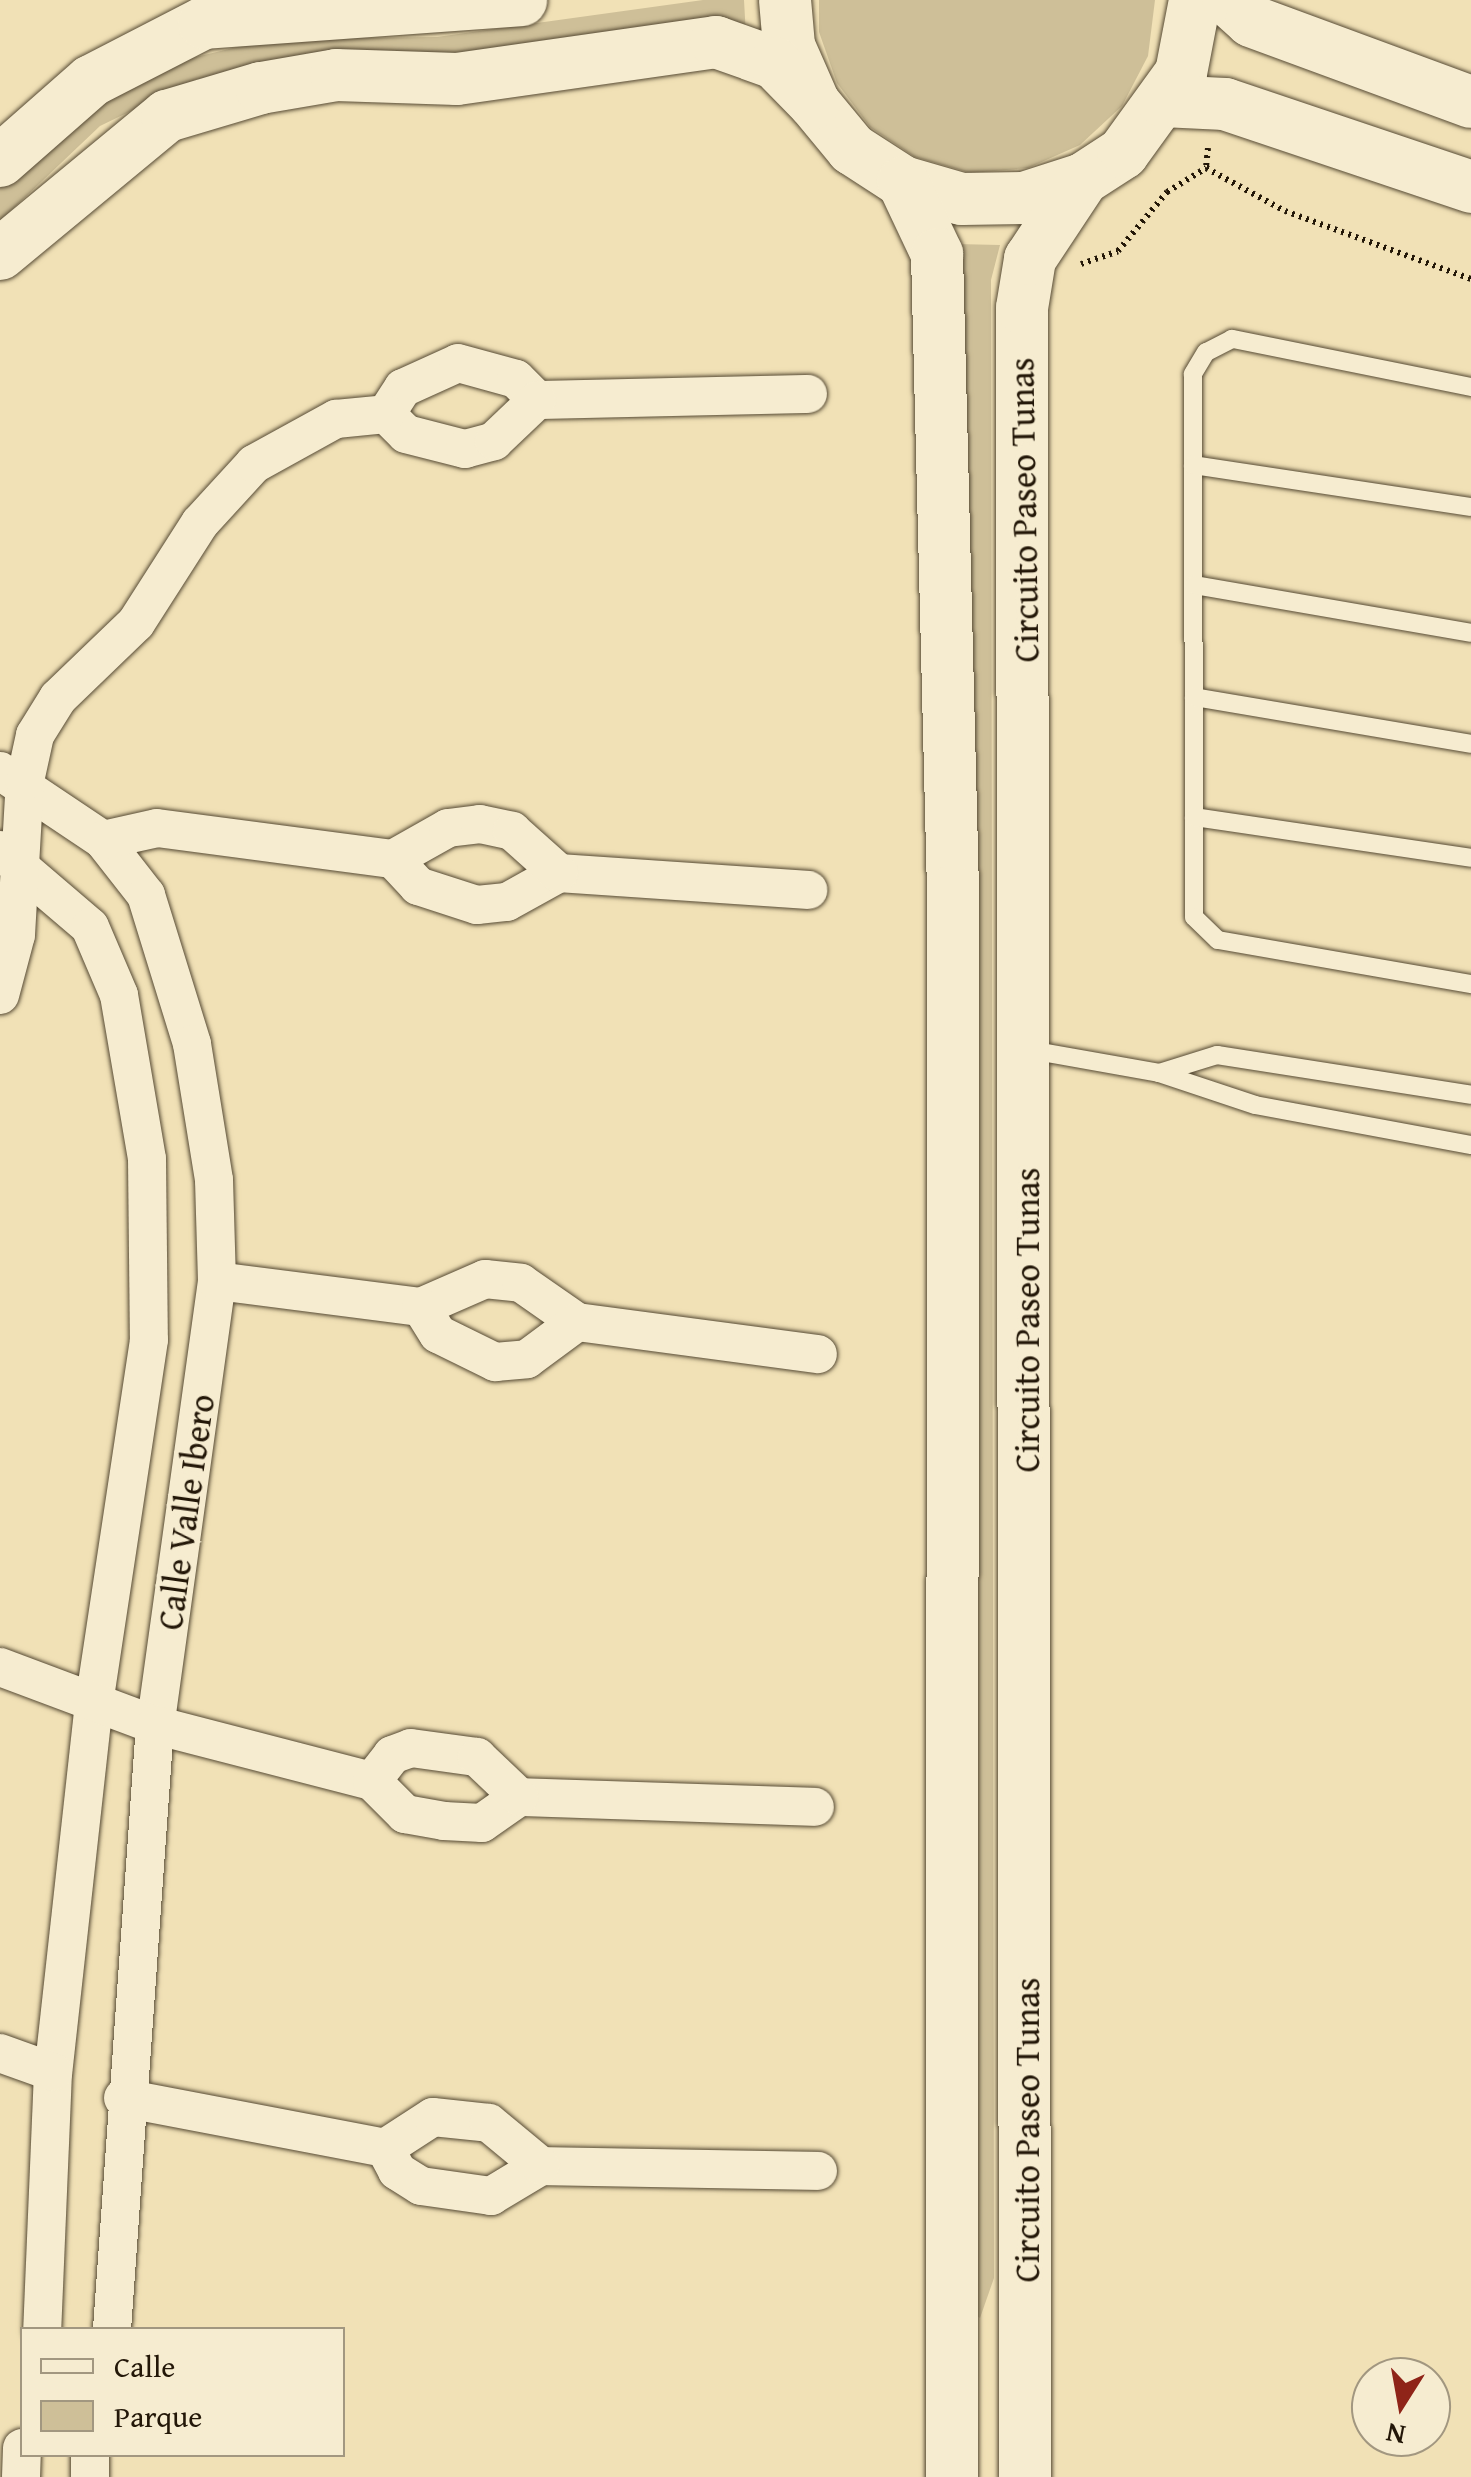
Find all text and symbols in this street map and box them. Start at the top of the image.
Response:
street label: Circuito Paseo Tunas [1000,357,1048,663]
street label: Circuito Paseo Tunas [1006,1168,1048,1472]
street label: Calle Valle Ibero [149,1391,223,1633]
street label: Circuito Paseo Tunas [1006,1978,1048,2282]
legend [20,2327,345,2457]
text: Calle [114,2344,175,2388]
north arrow [1351,2357,1451,2457]
text: Parque [114,2394,202,2438]
text: N [1382,2413,1409,2457]

